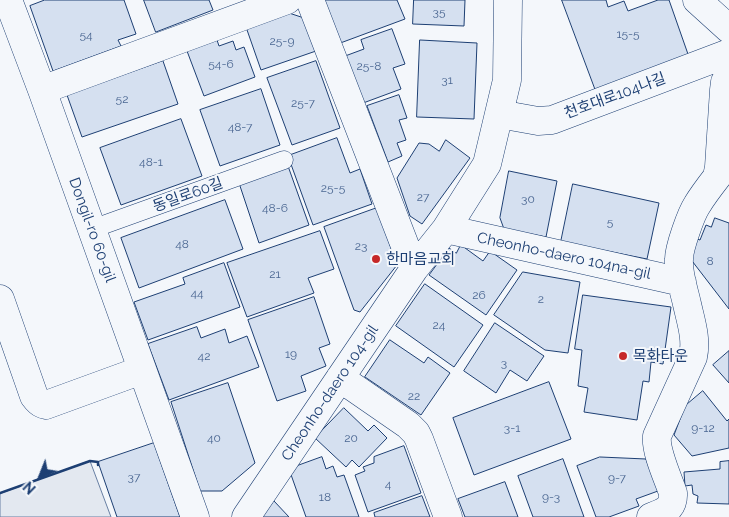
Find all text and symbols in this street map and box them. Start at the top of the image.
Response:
house number: 35 [433,5,445,19]
house number: 15-5 [616,27,640,41]
house number: 54 [79,28,93,42]
house number: 25-9 [270,34,294,48]
house number: 54-6 [208,57,234,71]
house number: 25-8 [357,59,381,73]
street label: 천호대로104나길 [562,69,668,123]
house number: 31 [441,73,453,87]
house number: 52 [116,92,128,106]
house number: 25-7 [291,96,315,110]
house number: 48-7 [228,120,252,134]
house number: 48-1 [139,155,163,169]
street label: 동일로60길 [150,174,226,216]
street label: Dongil-ro 60-gil [65,175,119,285]
house number: 25-5 [321,181,345,195]
house number: 27 [417,190,429,204]
house number: 30 [521,192,535,206]
house number: 48-6 [262,201,288,215]
house number: 5 [607,215,613,229]
street label: Cheonho-daero 104na-gil [475,229,653,283]
house number: 48 [175,237,189,251]
house number: 23 [355,239,367,253]
place label: 한마음교회 [386,250,455,268]
marker: 한마음교회 [370,253,382,265]
house number: 8 [706,254,714,268]
house number: 21 [269,267,281,281]
house number: 44 [190,286,204,300]
house number: 26 [472,288,486,302]
house number: 2 [538,292,544,306]
house number: 24 [433,318,445,332]
street label: Cheonho-daero 104-gil [278,322,382,464]
house number: 19 [285,347,297,361]
place label: 목화타운 [633,347,688,365]
house number: 42 [198,349,210,363]
marker: 목화타운 [617,350,629,362]
house number: 3 [501,356,507,370]
house number: 22 [408,389,420,403]
house number: 3-1 [504,421,520,435]
house number: 9-12 [691,421,715,435]
house number: 40 [207,431,221,445]
house number: 20 [344,431,358,445]
north arrow [15,452,65,502]
house number: 37 [128,470,140,484]
house number: 9-7 [608,471,626,485]
house number: 4 [385,477,391,491]
text: N [20,478,39,497]
house number: 18 [319,490,331,504]
house number: 9-3 [542,490,560,504]

